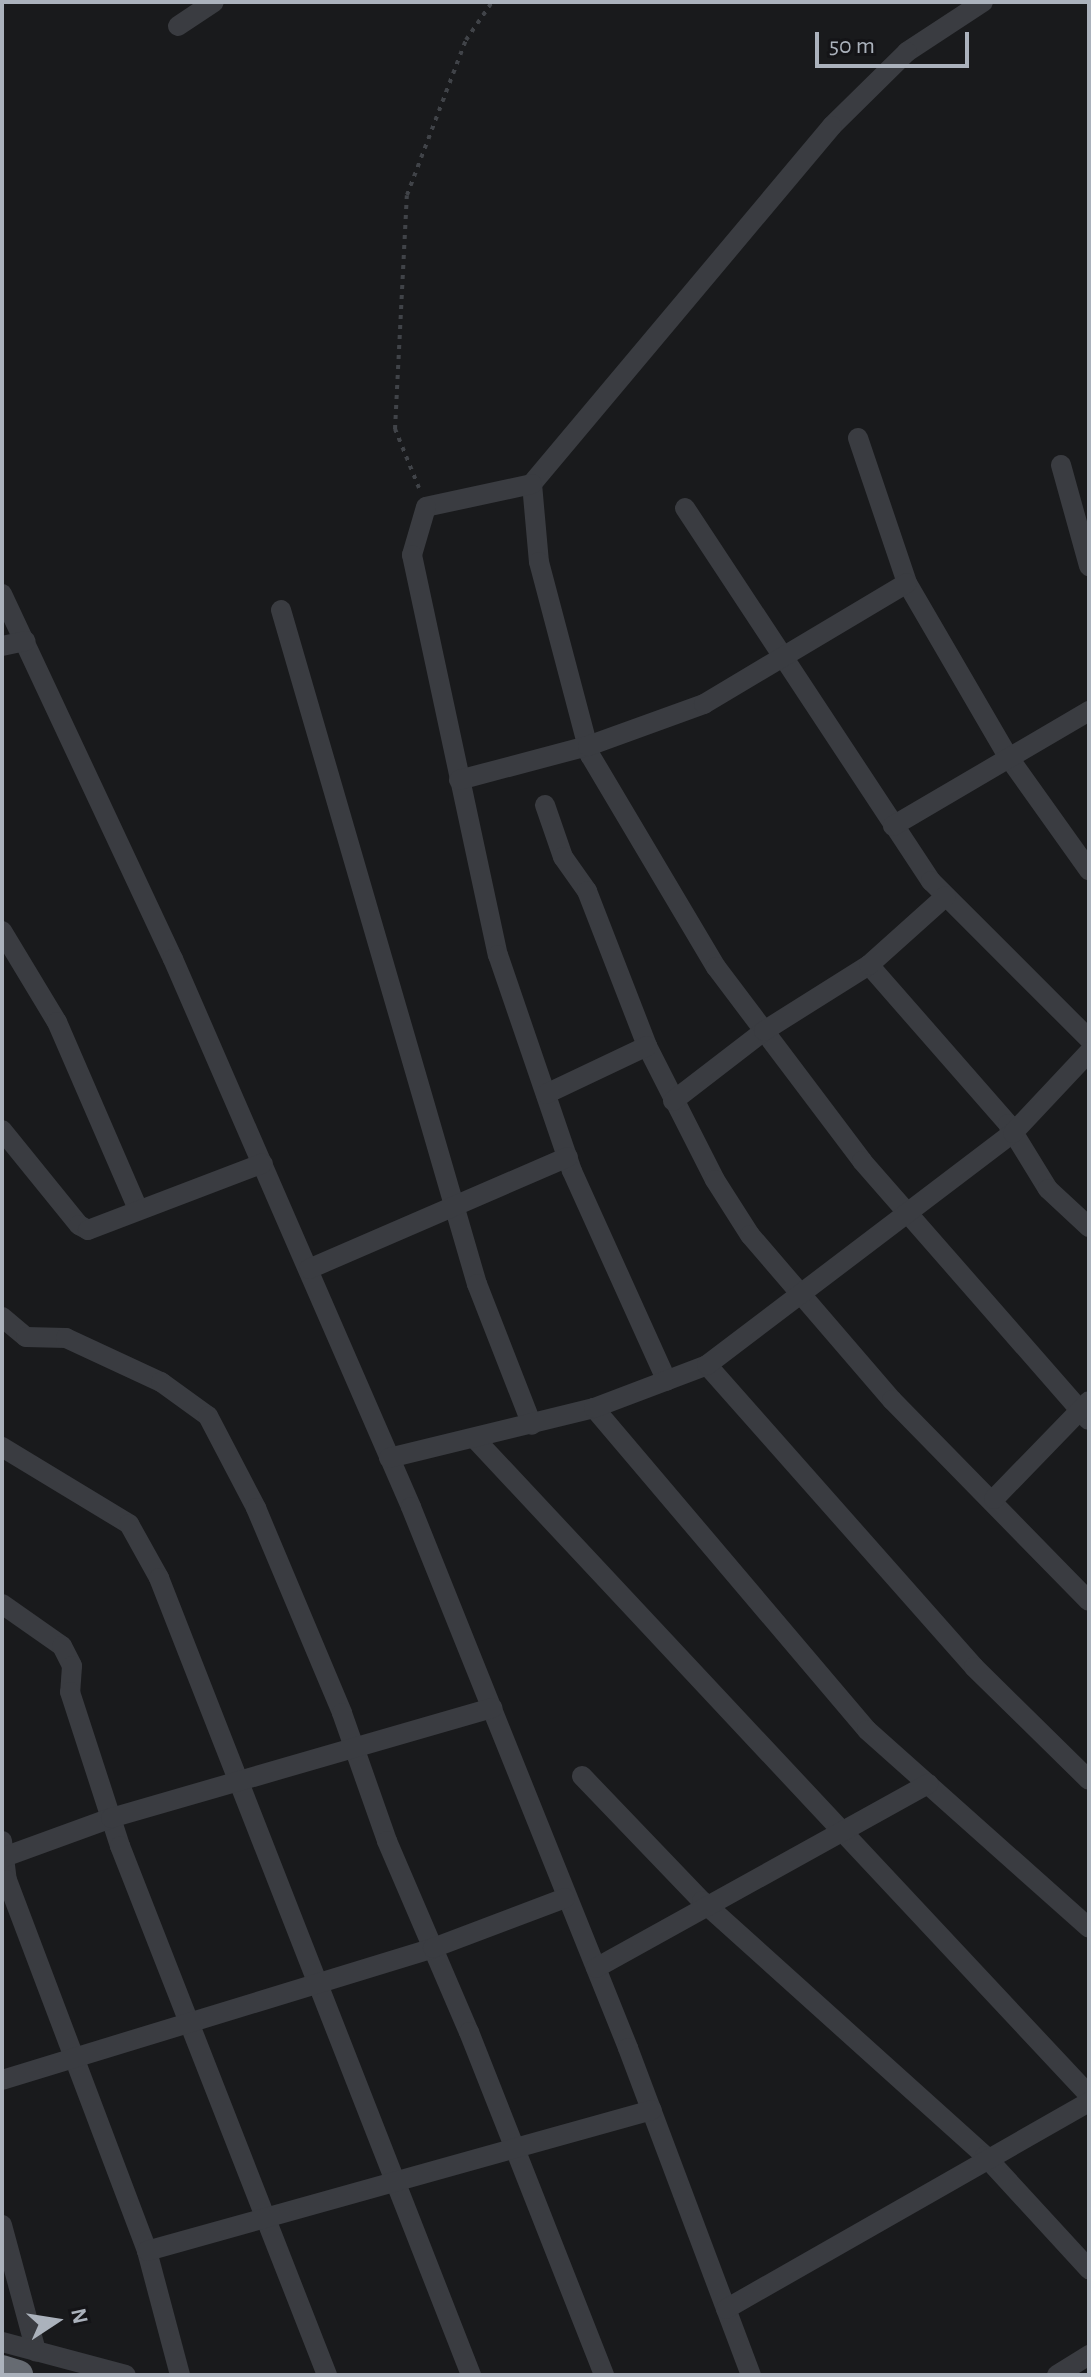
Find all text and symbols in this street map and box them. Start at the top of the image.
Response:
scale bar [819,16,973,66]
text: 50 m [829,34,875,58]
north arrow [16,2281,96,2361]
text: N [67,2306,92,2326]

